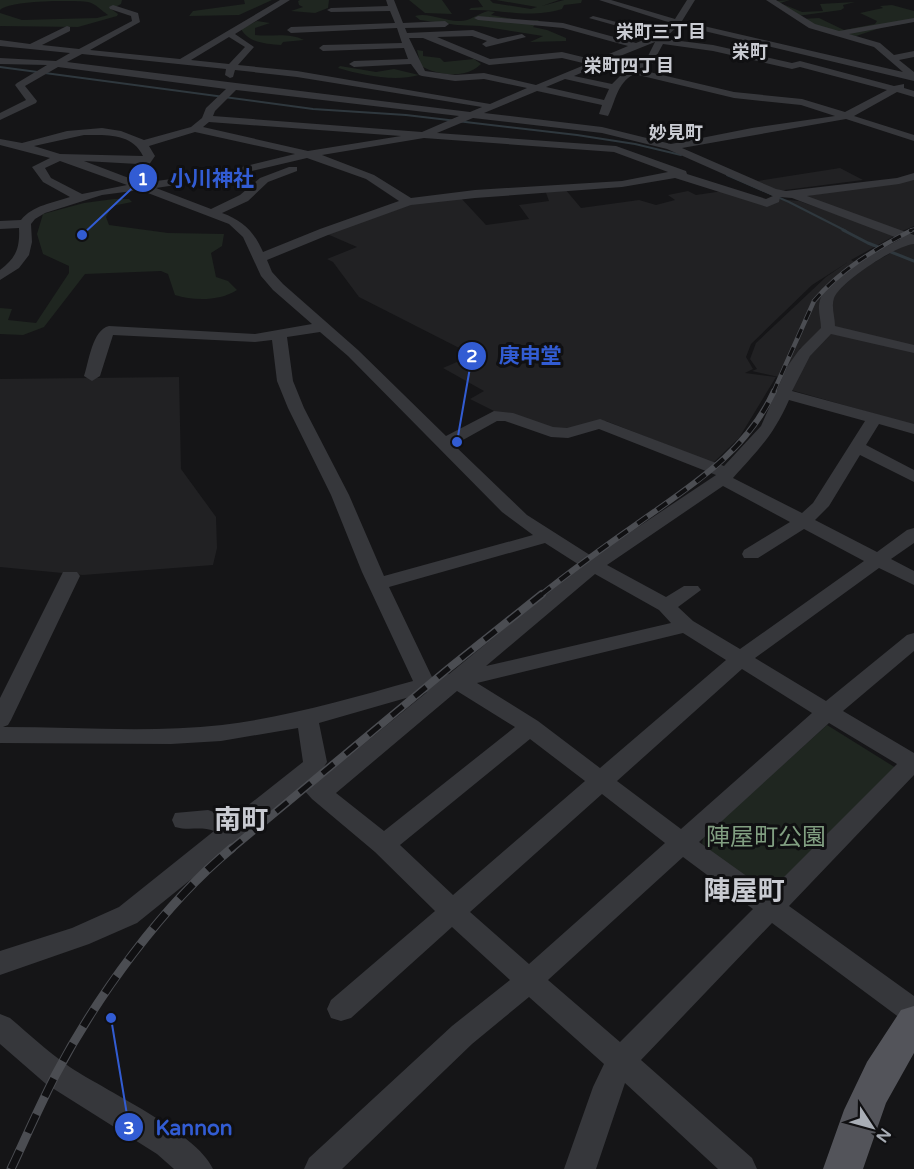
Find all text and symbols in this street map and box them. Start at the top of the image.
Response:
district label: 栄町三丁目 [616,21,706,43]
district label: 栄町 [732,41,768,63]
district label: 栄町四丁目 [584,55,674,77]
district label: 妙見町 [649,122,703,144]
callout: 小川神社 [128,159,266,198]
text: 小川神社 [170,167,254,192]
text: 1 [137,168,149,190]
callout: 庚申堂 [457,336,574,375]
text: 庚申堂 [499,344,562,369]
text: 2 [466,345,478,367]
district label: 南町 [214,804,268,837]
park label: 陣屋町公園 [706,823,826,852]
district label: 陣屋町 [704,875,785,908]
north arrow [842,1097,902,1157]
callout: Kannon [114,1108,245,1147]
text: Kannon [155,1116,233,1141]
text: 3 [123,1117,135,1139]
text: N [871,1124,895,1146]

